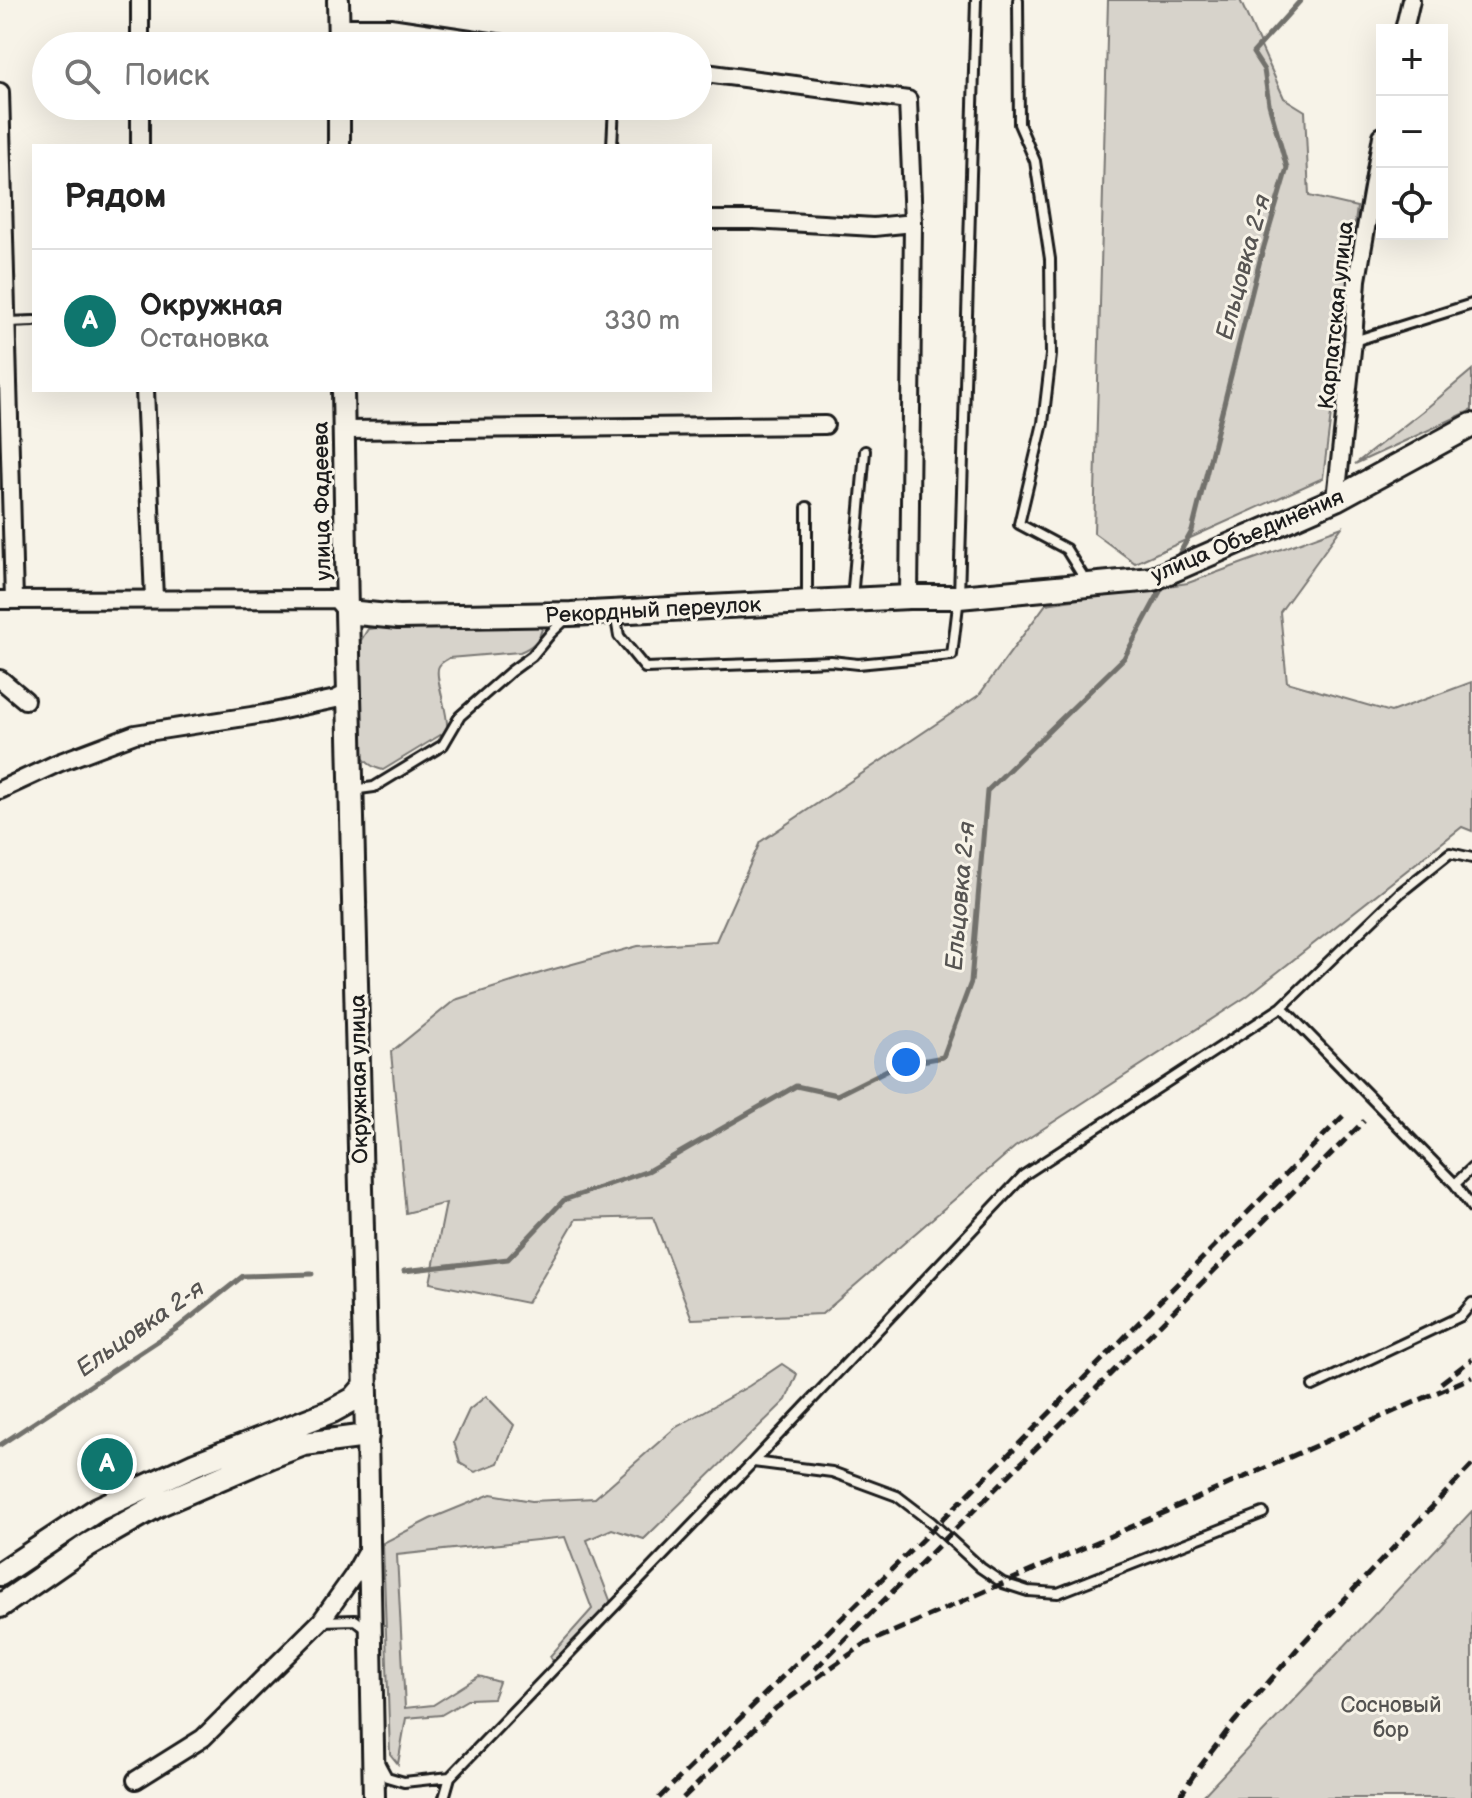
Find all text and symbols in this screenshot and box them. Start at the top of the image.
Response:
map controls [1376,24,1448,240]
button: + [1376,24,1448,96]
search box [32,32,712,120]
icon: search [60,54,104,98]
text: Поиск [124,58,210,94]
button: − [1376,96,1448,168]
button: locate [1376,168,1448,240]
text: Рядом [64,176,166,217]
water label: Ельцовка 2-я [1210,190,1277,343]
street label: Карпатская улица [1313,220,1360,411]
text: Окружная [140,288,283,324]
text: A [82,306,98,337]
text: 330 m [604,306,680,337]
text: Остановка [140,324,269,355]
street label: улица Фадеева [308,421,337,581]
street label: улица Объединения [1147,484,1348,589]
street label: Рекордный переулок [544,591,762,630]
water label: Ельцовка 2-я [940,820,982,972]
street label: Окружная улица [345,994,374,1164]
your location [886,1042,926,1082]
water label: Ельцовка 2-я [71,1273,210,1383]
pin: A [81,1434,133,1494]
park label: Сосновый бор [1340,1692,1442,1744]

